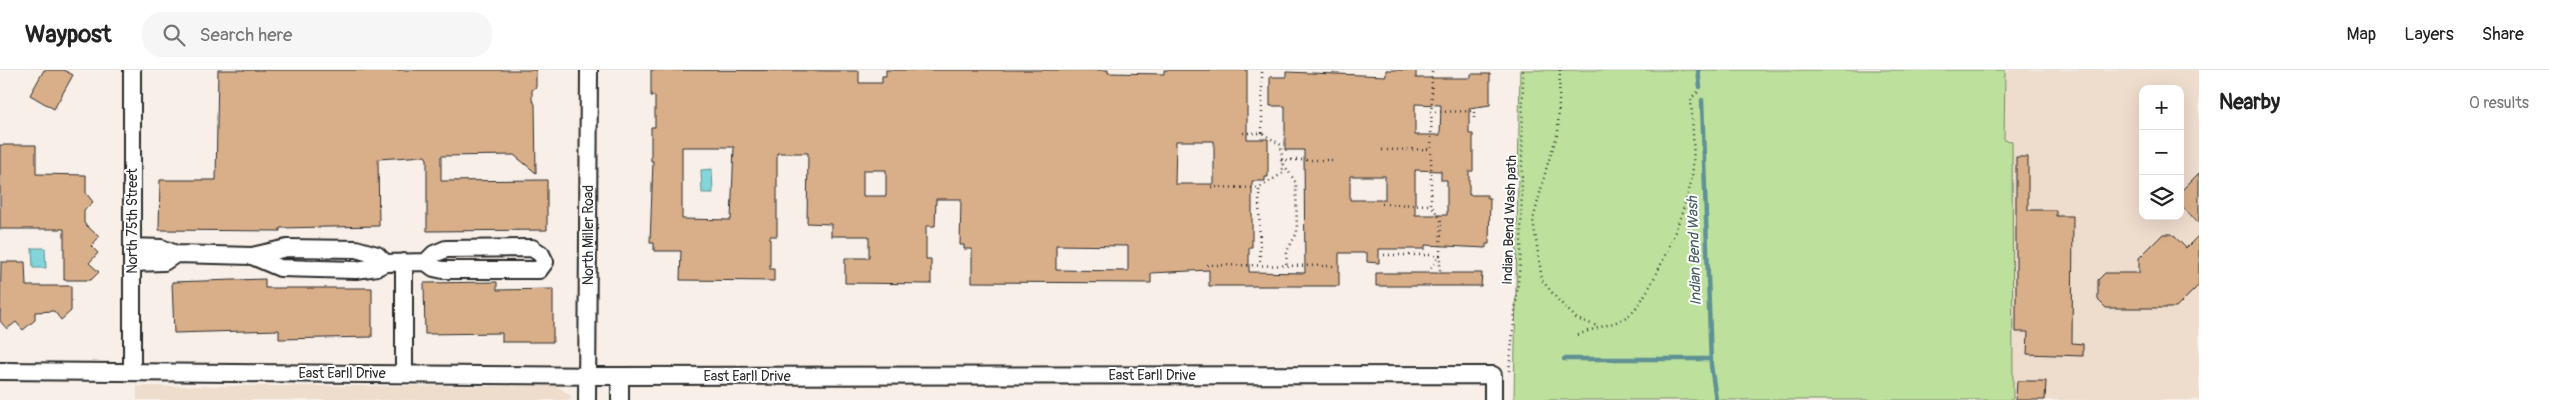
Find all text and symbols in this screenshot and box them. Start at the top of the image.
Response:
search box [142,12,492,57]
text: Waypost [25,20,112,49]
icon: search [160,21,188,49]
text: Search here [200,23,292,47]
text: Map [2347,23,2376,46]
text: Layers [2404,23,2454,46]
text: Share [2482,23,2524,46]
map controls [2139,85,2184,220]
button: + [2139,85,2184,130]
text: Nearby [2219,89,2280,116]
text: 0 results [2469,93,2529,113]
button: − [2139,130,2184,175]
street label: Indian Bend Wash path [1499,155,1520,285]
street label: North 75th Street [124,168,141,274]
button: layers [2139,175,2184,220]
street label: North Miller Road [580,185,597,285]
water label: Indian Bend Wash [1683,195,1706,306]
street label: East Earll Drive [298,365,386,382]
street label: East Earll Drive [1108,367,1196,384]
street label: East Earll Drive [703,368,791,385]

